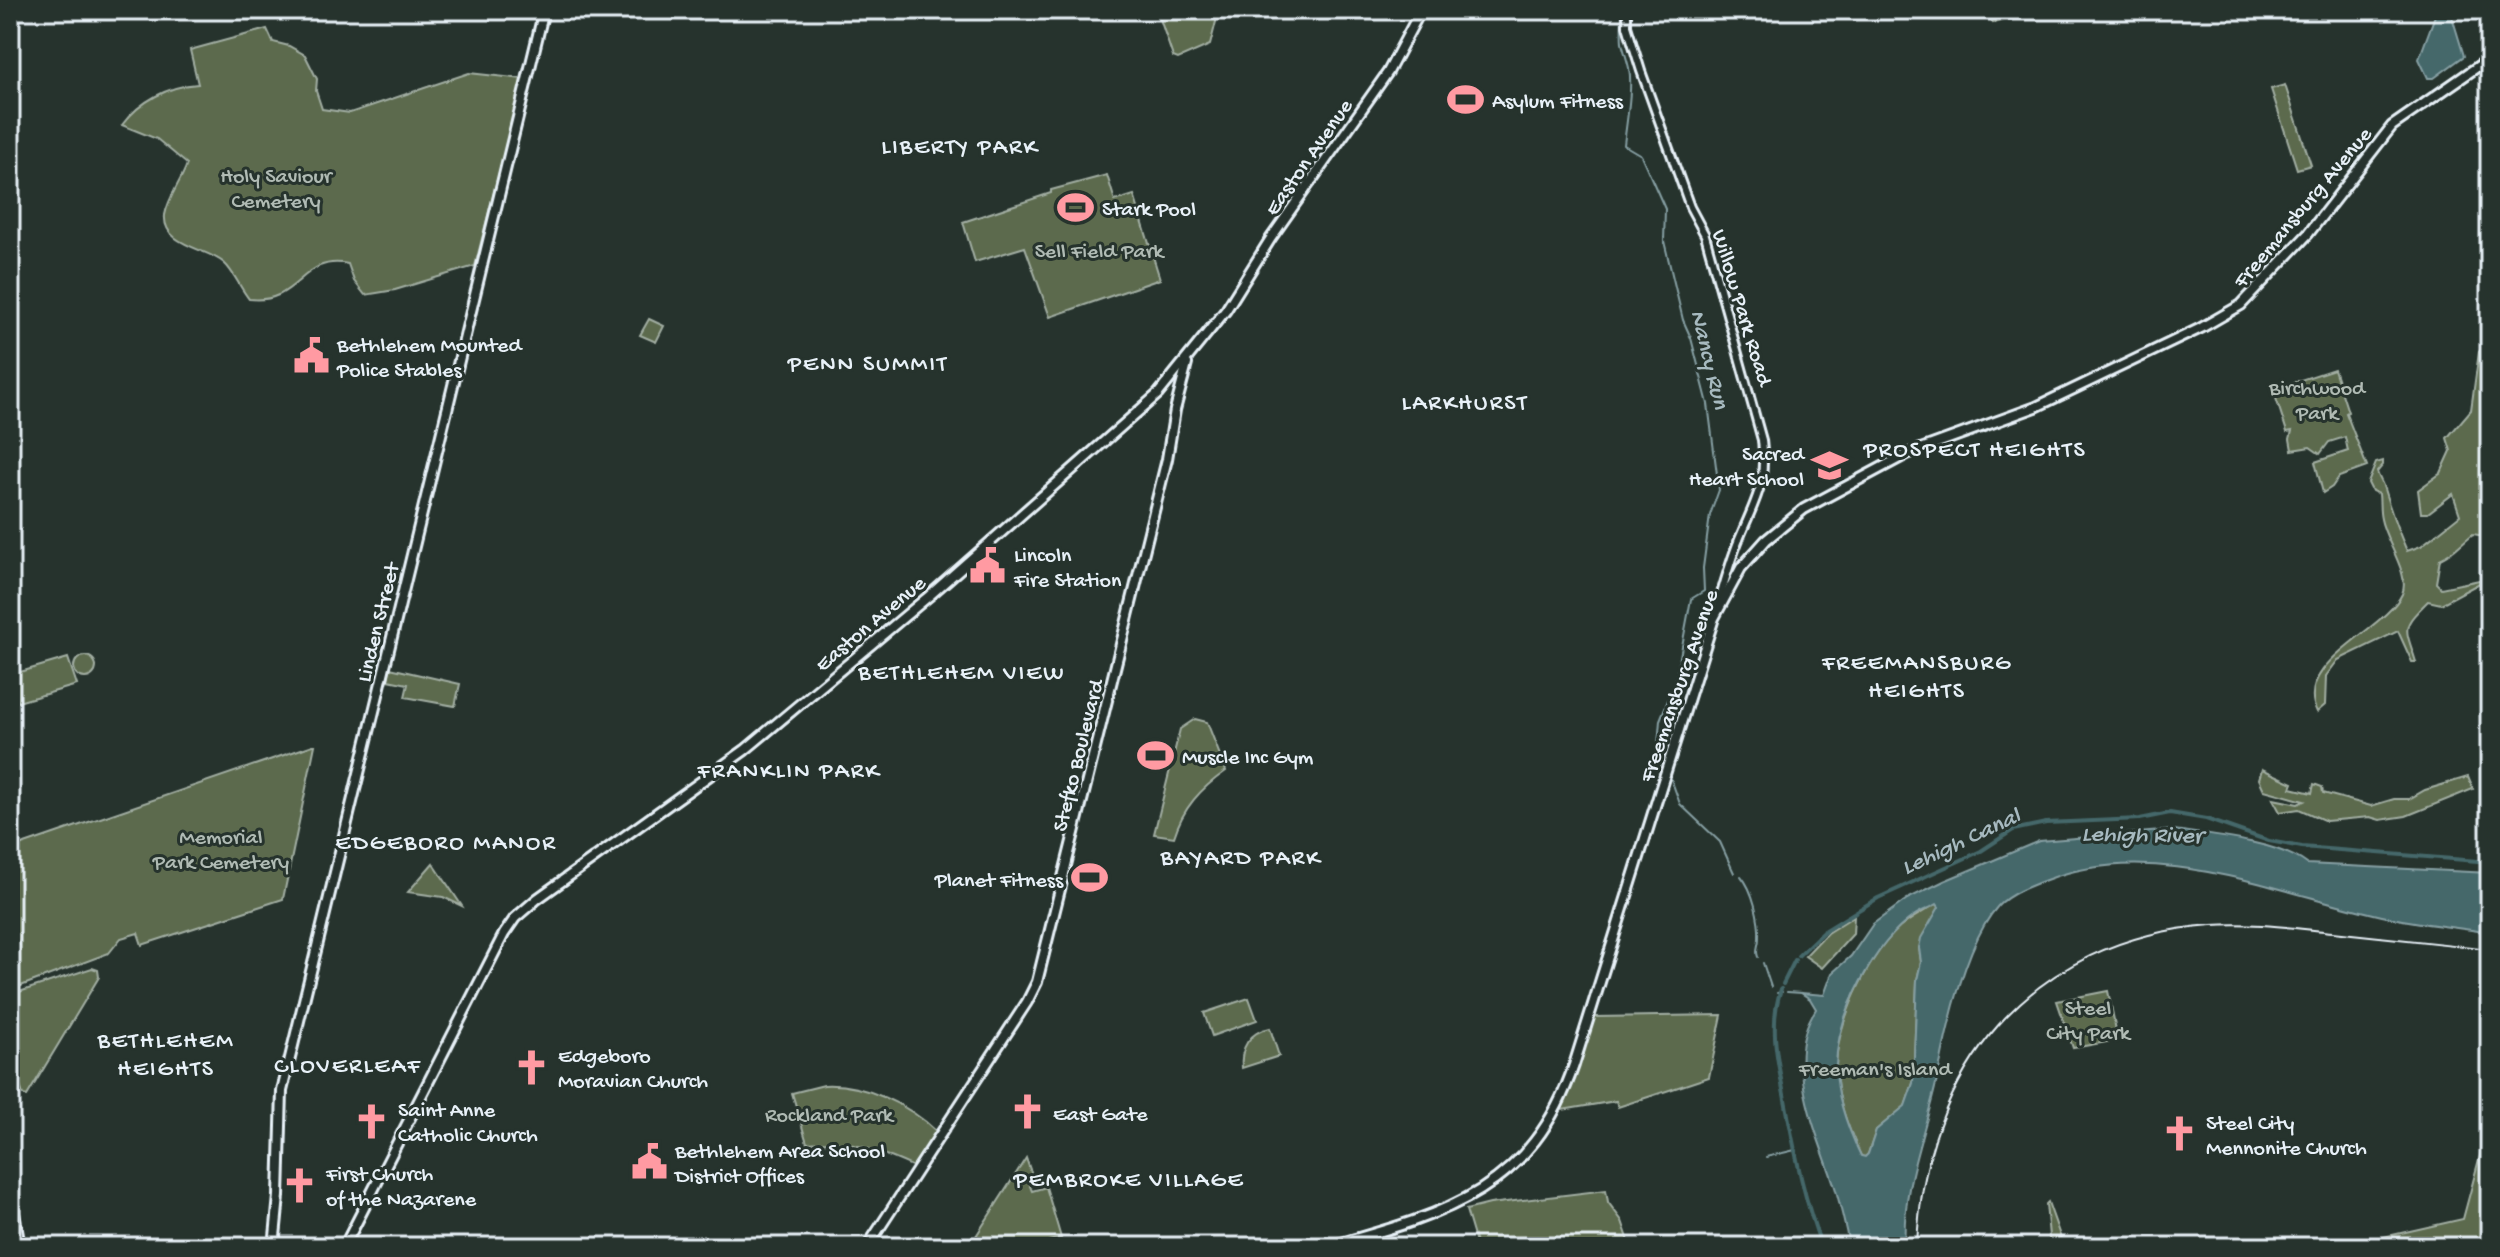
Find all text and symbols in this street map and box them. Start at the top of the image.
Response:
sports icon: Asylum Fitness [1447,80,1485,118]
place label: Asylum Fitness [1492,90,1624,116]
street label: Easton Avenue [1261,95,1360,222]
street label: Freemansburg Avenue [2229,122,2379,295]
district label: LIBERTY PARK [881,134,1040,163]
park label: Holy Saviour Cemetery [220,165,334,216]
sports icon: Stark Pool [1057,188,1095,226]
place label: Stark Pool [1102,198,1196,224]
street label: Willow Park Road [1704,227,1777,391]
park label: Sell Field Park [1035,240,1166,266]
water label: Nancy Run [1681,307,1734,413]
place label: Bethlehem Mounted Police Stables [336,334,523,385]
public building icon: Bethlehem Mounted Police Stables [292,337,330,375]
district label: PENN SUMMIT [787,351,948,380]
park label: Birchwood Park [2268,377,2367,428]
district label: LARKHURST [1401,390,1529,419]
district label: PROSPECT HEIGHTS [1862,437,2087,466]
place label: Sacred Heart School [1689,443,1806,494]
school or university icon: Sacred Heart School [1811,446,1849,484]
place label: Lincoln Fire Station [1013,544,1122,595]
public building icon: Lincoln Fire Station [969,547,1007,585]
street label: Linden Street [353,559,408,685]
street label: Easton Avenue [811,571,933,679]
street label: Freemansburg Avenue [1635,586,1726,787]
district label: FREEMANSBURG HEIGHTS [1821,650,2012,707]
district label: BETHLEHEM VIEW [857,660,1066,689]
street label: Stefko Boulevard [1048,675,1112,835]
sports icon: Muscle Inc Gym [1137,736,1175,774]
place label: Muscle Inc Gym [1182,746,1314,772]
district label: FRANKLIN PARK [696,758,881,787]
water label: Lehigh Canal [1897,802,2027,883]
water label: Lehigh River [2081,821,2207,852]
park label: Memorial Park Cemetery [152,826,289,877]
district label: EDGEBORO MANOR [335,830,557,859]
district label: BAYARD PARK [1160,845,1322,874]
sports icon: Planet Fitness [1070,859,1108,897]
place label: Planet Fitness [934,869,1064,895]
park label: Steel City Park [2046,997,2132,1048]
district label: BETHLEHEM HEIGHTS [96,1028,235,1085]
place label: Edgeboro Moravian Church [558,1045,708,1096]
church icon: Edgeboro Moravian Church [513,1048,551,1086]
district label: CLOVERLEAF [274,1053,422,1082]
park label: Freeman's Island [1798,1058,1953,1084]
church icon: East Gate [1008,1093,1046,1131]
place label: Saint Anne Catholic Church [398,1099,538,1150]
church icon: Saint Anne Catholic Church [353,1102,391,1140]
place label: East Gate [1053,1103,1148,1129]
park label: Rockland Park [765,1104,895,1130]
place label: Steel City Mennonite Church [2206,1112,2367,1163]
church icon: Steel City Mennonite Church [2161,1115,2199,1153]
place label: Bethlehem Area School District Offices [673,1140,885,1191]
public building icon: Bethlehem Area School District Offices [630,1143,668,1181]
place label: First Church of the Nazarene [325,1163,477,1214]
church icon: First Church of the Nazarene [281,1166,319,1204]
district label: PEMBROKE VILLAGE [1013,1167,1244,1196]

